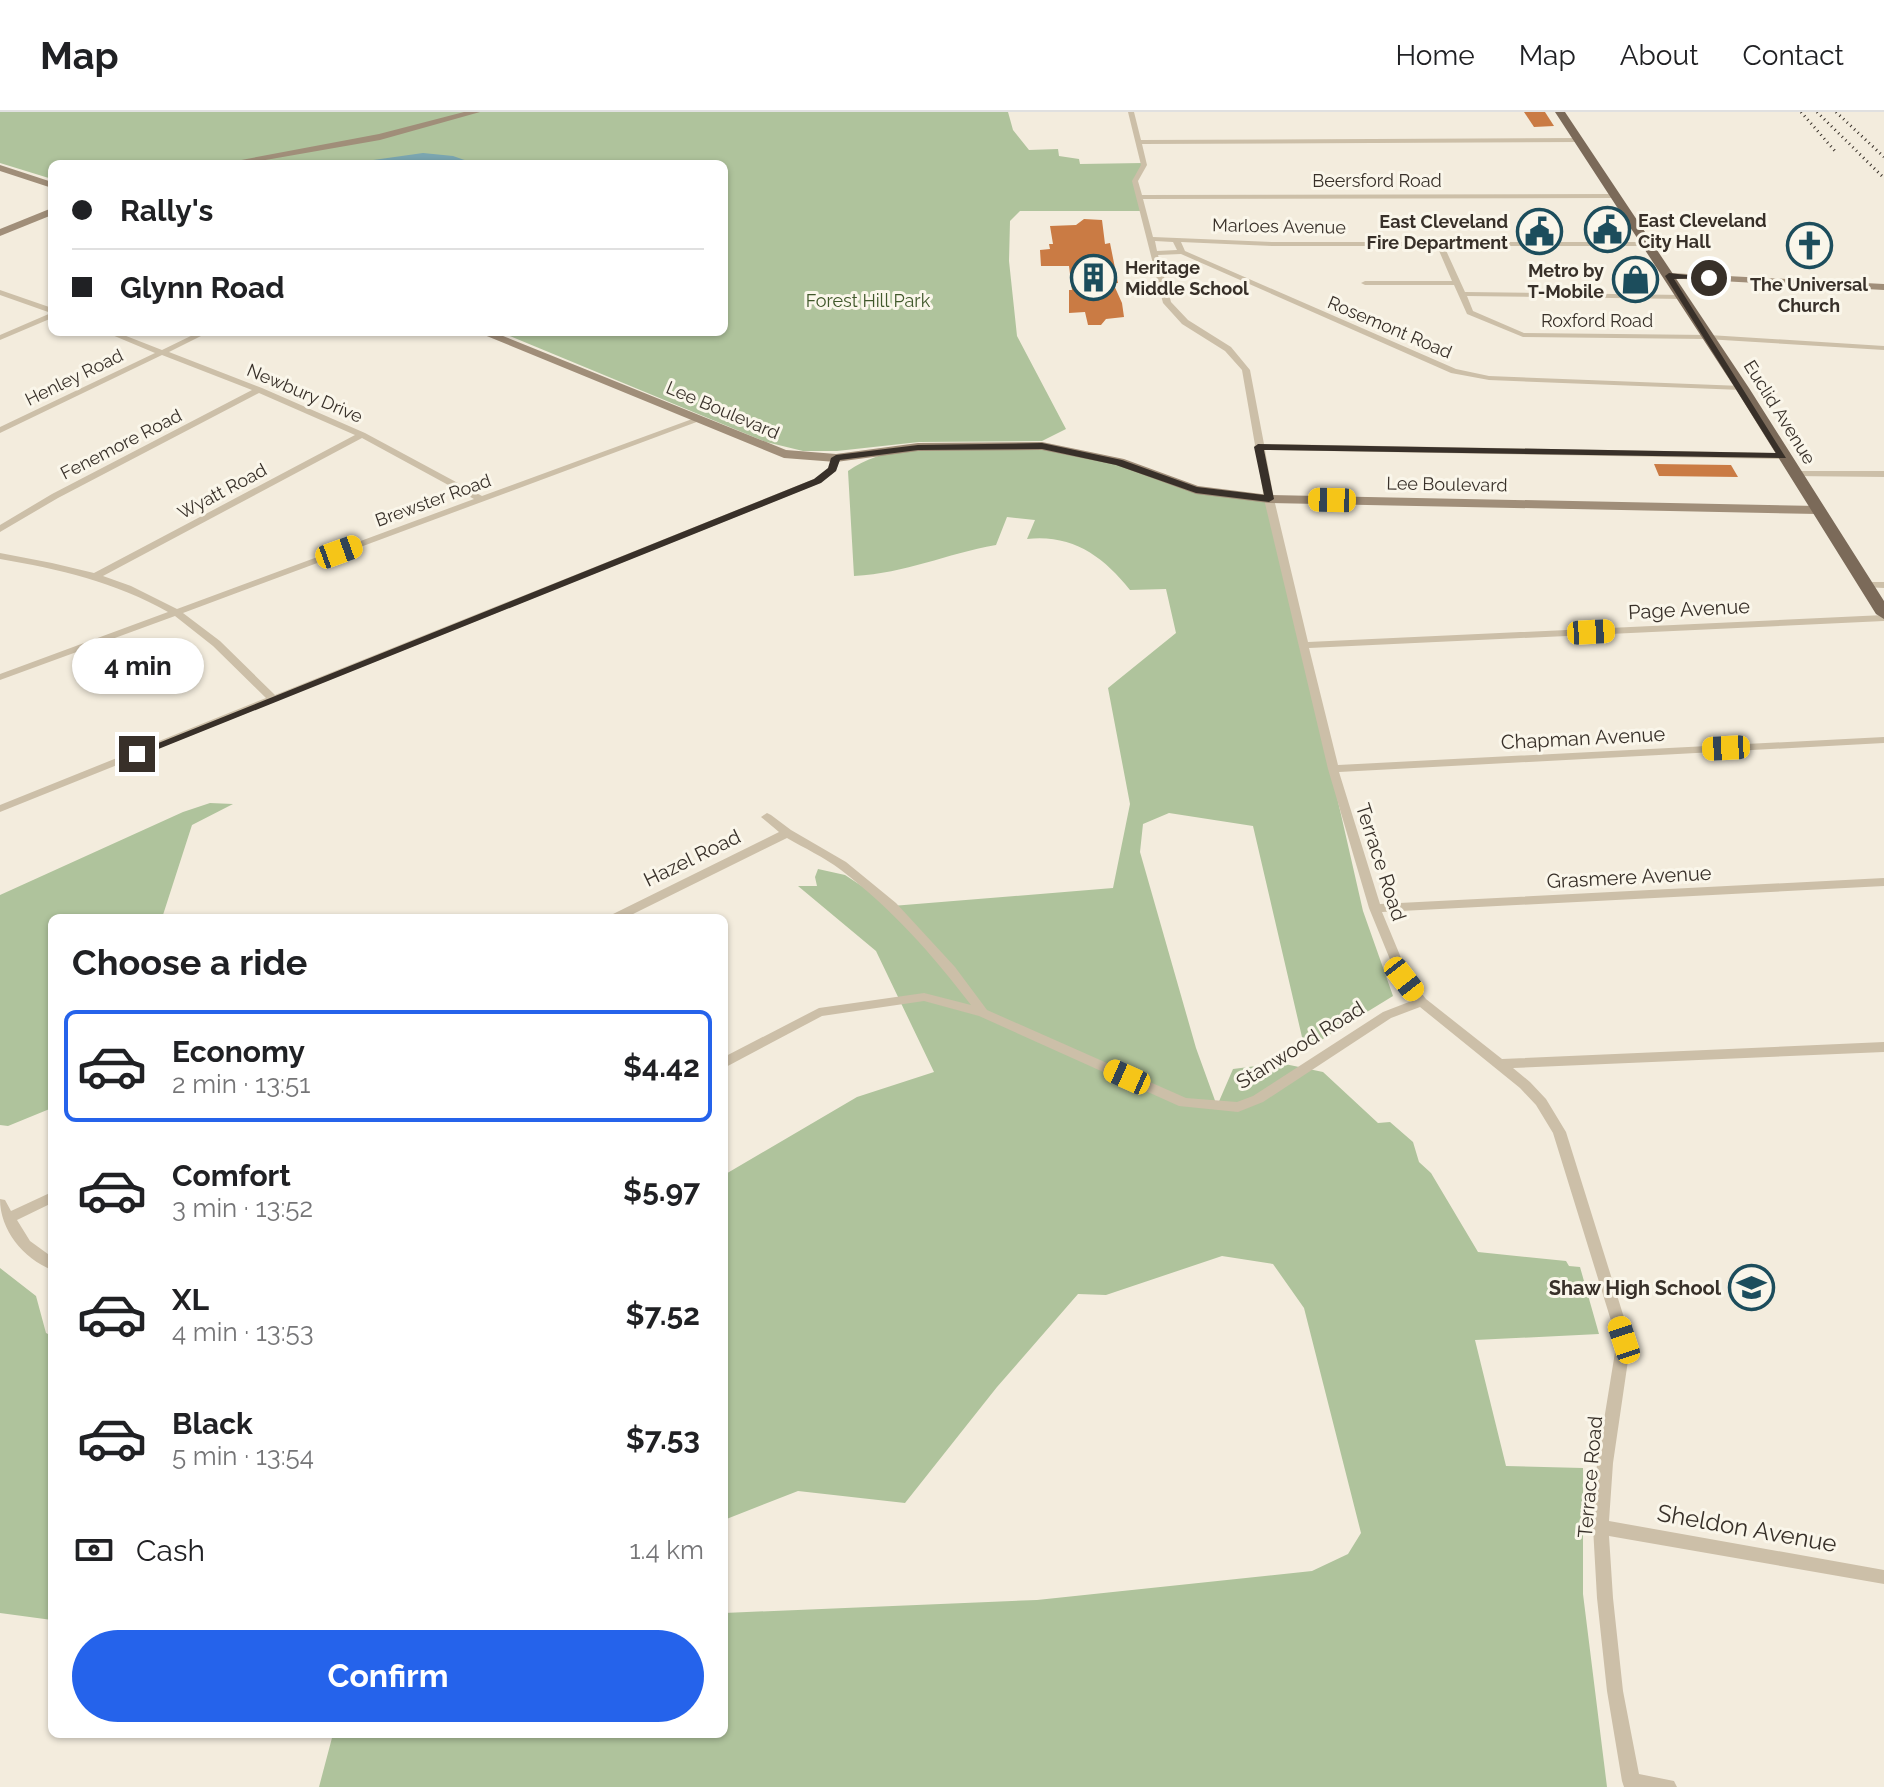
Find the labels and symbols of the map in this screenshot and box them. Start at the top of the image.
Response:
street label: Beersford Road [1312,170,1442,191]
public building icon: East Cleveland City Hall [1583,206,1631,254]
public building icon: East Cleveland Fire Department [1515,207,1563,255]
place label: East Cleveland City Hall [1638,210,1767,252]
place label: East Cleveland Fire Department [1367,211,1508,253]
street label: Marloes Avenue [1212,214,1347,238]
church icon: The Universal Church [1785,222,1833,270]
building icon: Heritage Middle School [1070,253,1118,301]
shop icon: Metro by T-Mobile [1611,256,1659,304]
place label: Heritage Middle School [1125,257,1249,299]
place label: Metro by T-Mobile [1528,260,1604,302]
route start [1691,260,1727,296]
place label: The Universal Church [1750,274,1868,316]
park label: Forest Hill Park [806,290,931,311]
street label: Rosemont Road [1325,291,1455,363]
street label: Roxford Road [1541,310,1653,331]
street label: Henley Road [22,344,126,410]
street label: Euclid Avenue [1740,356,1821,468]
street label: Newbury Drive [244,359,366,427]
street label: Lee Boulevard [663,377,783,443]
street label: Fenemore Road [57,404,185,484]
street label: Wyatt Road [174,459,270,523]
street label: Brewster Road [372,469,494,531]
street label: Lee Boulevard [1386,472,1508,496]
car [1308,488,1356,512]
car [312,533,366,571]
street label: Page Avenue [1627,594,1751,624]
car [1566,619,1616,645]
callout: 4 min [71,638,203,694]
street label: Chapman Avenue [1500,722,1666,754]
car [1701,735,1751,761]
route end [119,736,155,772]
street label: Terrace Road [1351,800,1411,924]
street label: Hazel Road [640,824,744,892]
street label: Grasmere Avenue [1546,861,1712,893]
car [1380,953,1428,1005]
street label: Stanwood Road [1232,996,1368,1094]
car [1100,1056,1154,1098]
school or university icon: Shaw High School [1728,1264,1776,1312]
place label: Shaw High School [1549,1276,1722,1300]
car [1605,1313,1643,1367]
street label: Terrace Road [1573,1415,1607,1539]
street label: Sheldon Avenue [1655,1498,1839,1558]

